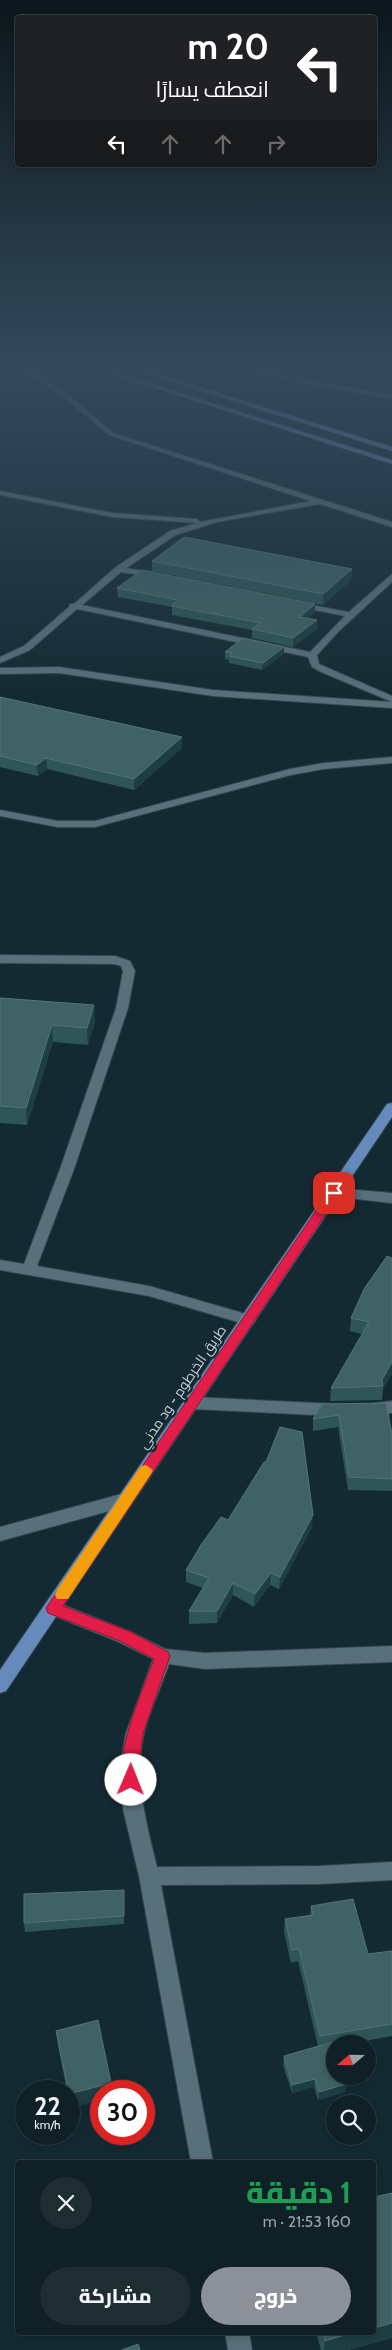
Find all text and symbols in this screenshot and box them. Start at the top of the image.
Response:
text: 20 m [187,25,269,68]
icon: left [287,35,352,100]
text: انعطف يسارًا [156,76,269,103]
icon: left [103,130,131,158]
icon: ahead [156,130,184,158]
icon: ahead [209,130,237,158]
icon: right [262,130,290,158]
pin [313,1172,355,1214]
icon: arrive [320,1179,348,1207]
street label: طريق الخرطوم - ود مدني [134,1322,232,1454]
position arrow [104,1753,156,1805]
north arrow [326,2035,376,2085]
map controls [326,2035,376,2145]
speed limit sign: 30 [90,2080,155,2145]
text: 22 [34,2091,61,2121]
button: search [326,2095,376,2145]
text: km/h [34,2117,61,2132]
text: 1 دقيقة [246,2174,351,2211]
button: close [40,2177,92,2229]
text: 160 m · 21:53 [263,2212,351,2231]
button: مشاركة [40,2267,191,2325]
button: خروج [201,2267,351,2325]

